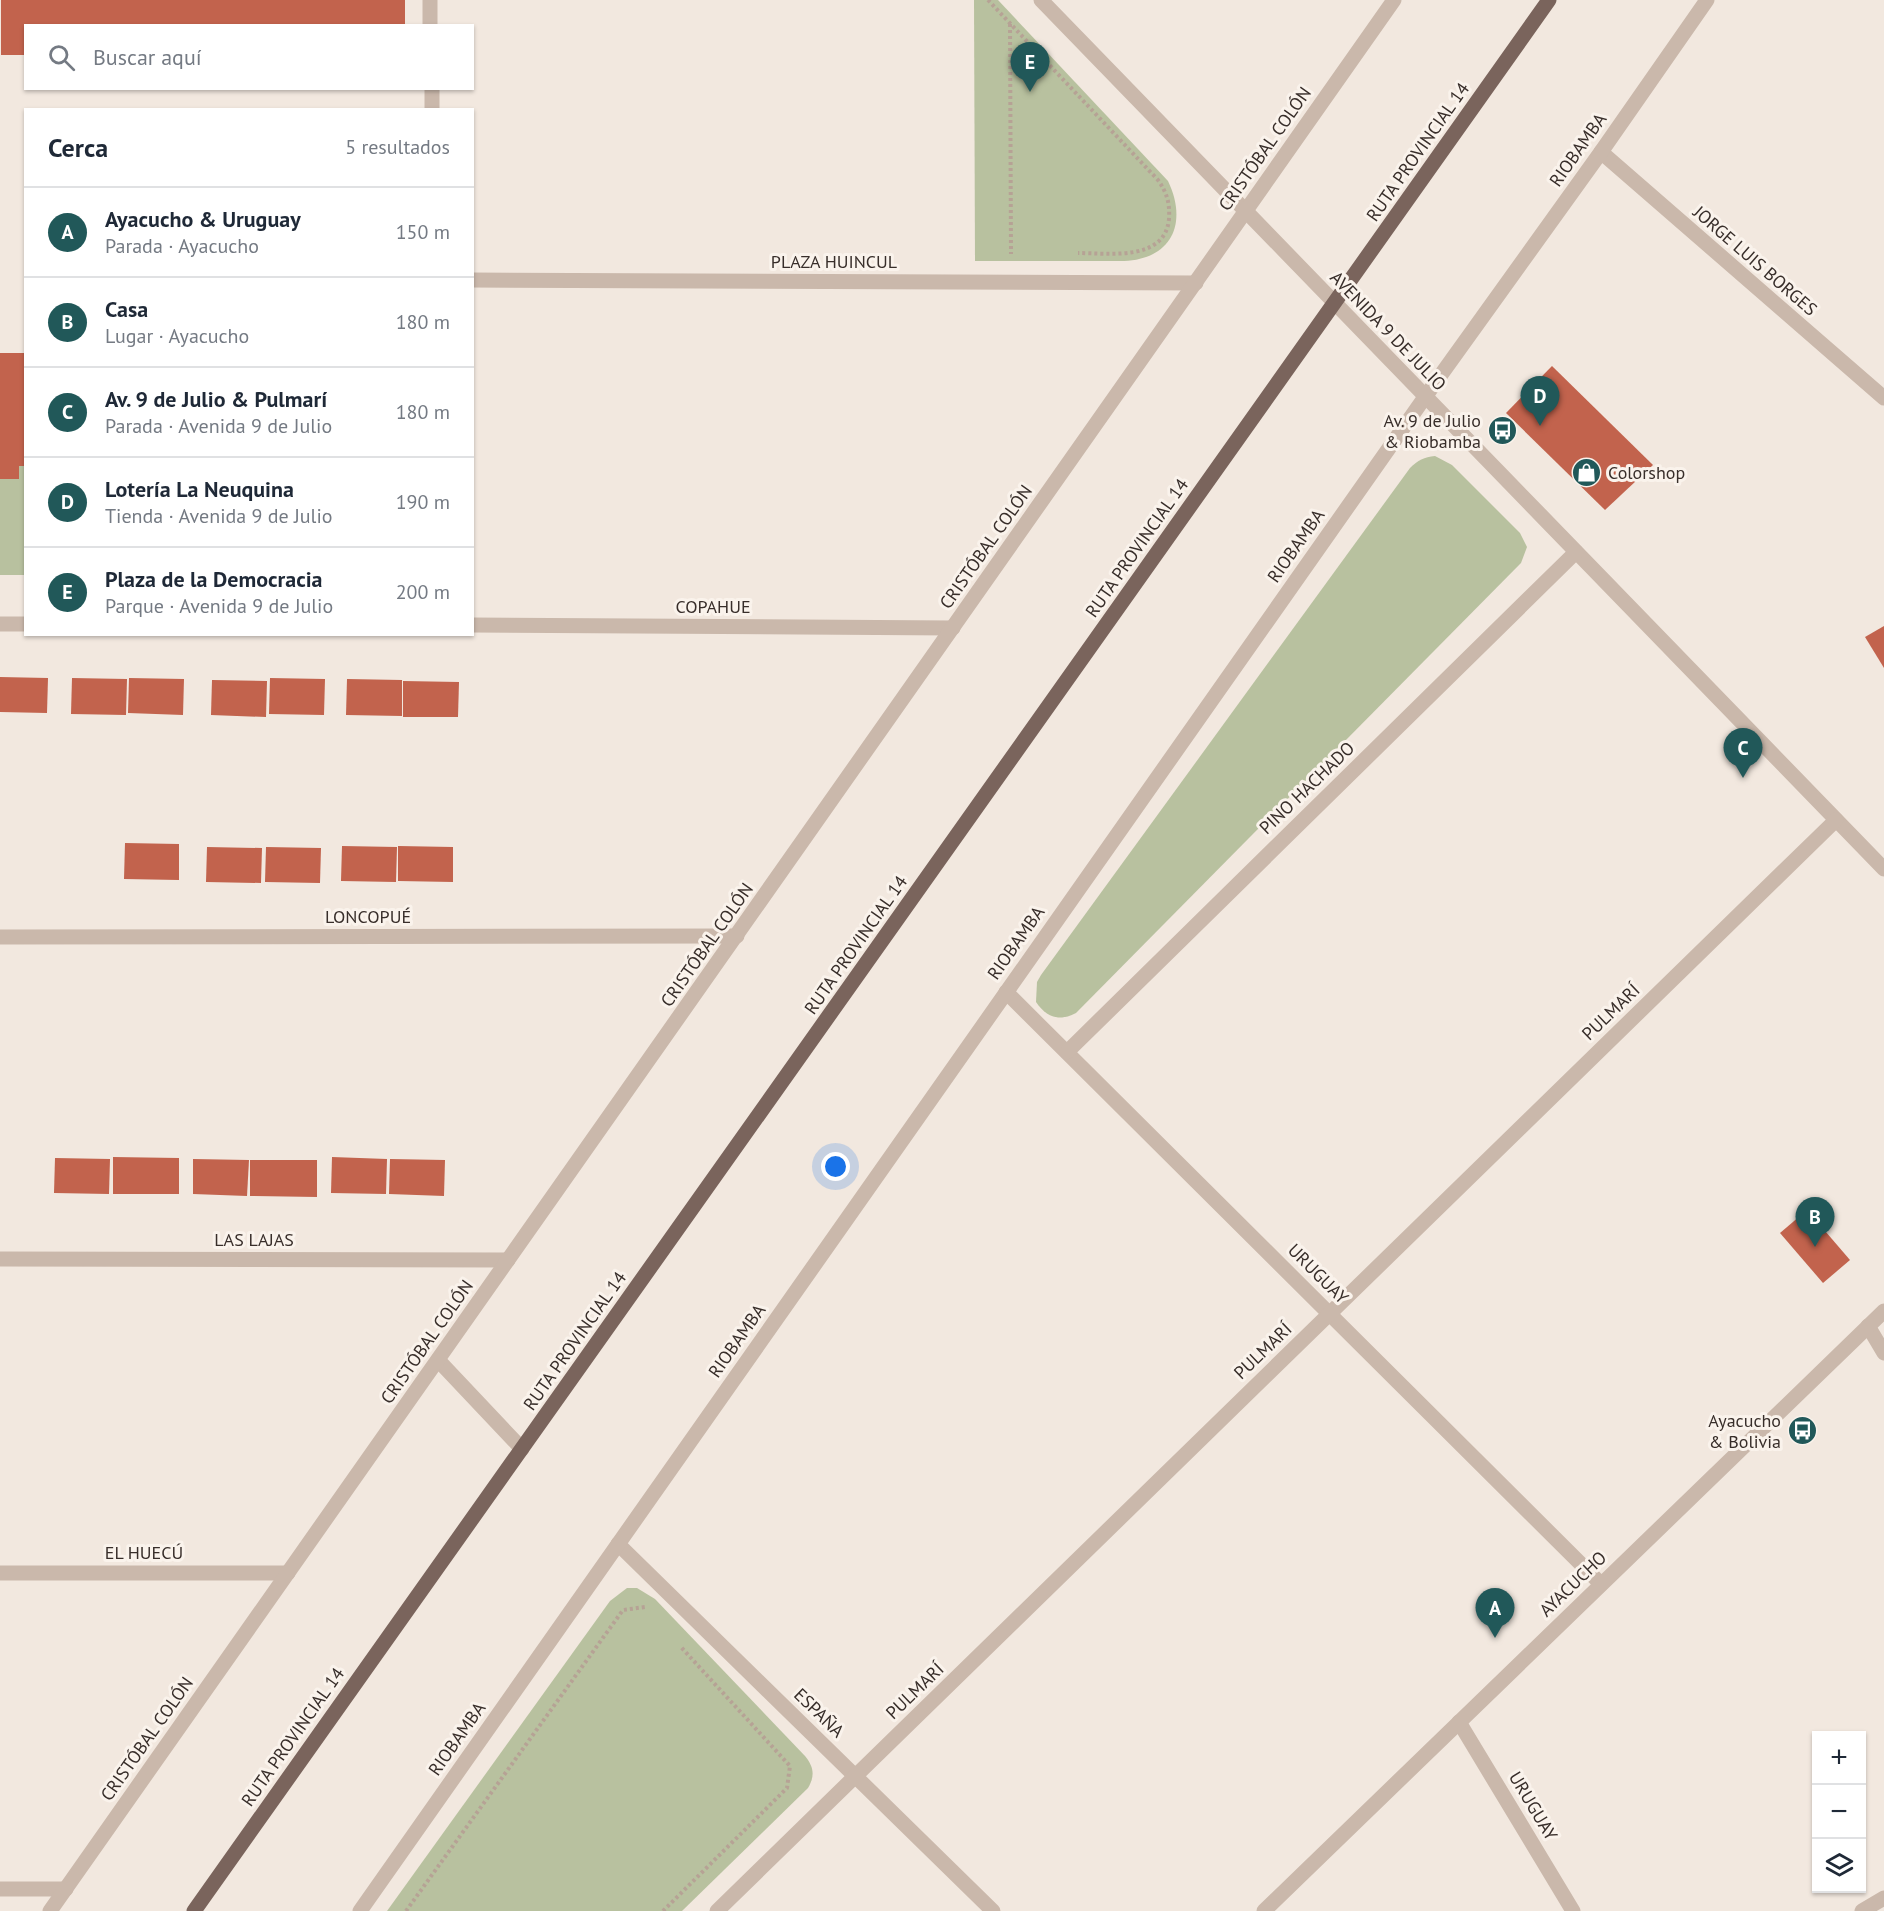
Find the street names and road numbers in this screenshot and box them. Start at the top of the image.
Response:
street label: RUTA PROVINCIAL 14 [1361,78,1474,226]
street label: CRISTÓBAL COLÓN [1213,82,1316,215]
street label: RIOBAMBA [1544,108,1612,191]
street label: JORGE LUIS BORGES [1688,200,1822,321]
street label: PLAZA HUINCUL [771,250,897,273]
street label: AVENIDA 9 DE JULIO [1325,266,1451,395]
street label: RUTA PROVINCIAL 14 [1080,474,1193,622]
street label: CRISTÓBAL COLÓN [934,480,1037,613]
street label: RIOBAMBA [1262,504,1330,587]
street label: COPAHUE [675,595,751,618]
street label: PINO HACHADO [1254,736,1359,839]
street label: RUTA PROVINCIAL 14 [799,871,912,1019]
street label: CRISTÓBAL COLÓN [655,878,758,1011]
street label: RIOBAMBA [982,901,1050,984]
street label: LONCOPUÉ [325,905,411,928]
street label: PULMARÍ [1577,978,1645,1045]
street label: LAS LAJAS [214,1228,294,1251]
street label: URUGUAY [1283,1239,1353,1309]
street label: RUTA PROVINCIAL 14 [518,1267,631,1415]
street label: CRISTÓBAL COLÓN [375,1275,478,1408]
street label: RIOBAMBA [703,1299,771,1382]
street label: PULMARÍ [1229,1317,1297,1384]
street label: EL HUECÚ [105,1541,183,1564]
street label: AYACUCHO [1534,1546,1611,1621]
street label: PULMARÍ [881,1657,949,1724]
street label: RUTA PROVINCIAL 14 [236,1663,349,1811]
street label: CRISTÓBAL COLÓN [95,1672,198,1805]
street label: ESPAÑA [789,1683,850,1743]
street label: RIOBAMBA [423,1697,491,1780]
street label: URUGUAY [1504,1767,1563,1844]

